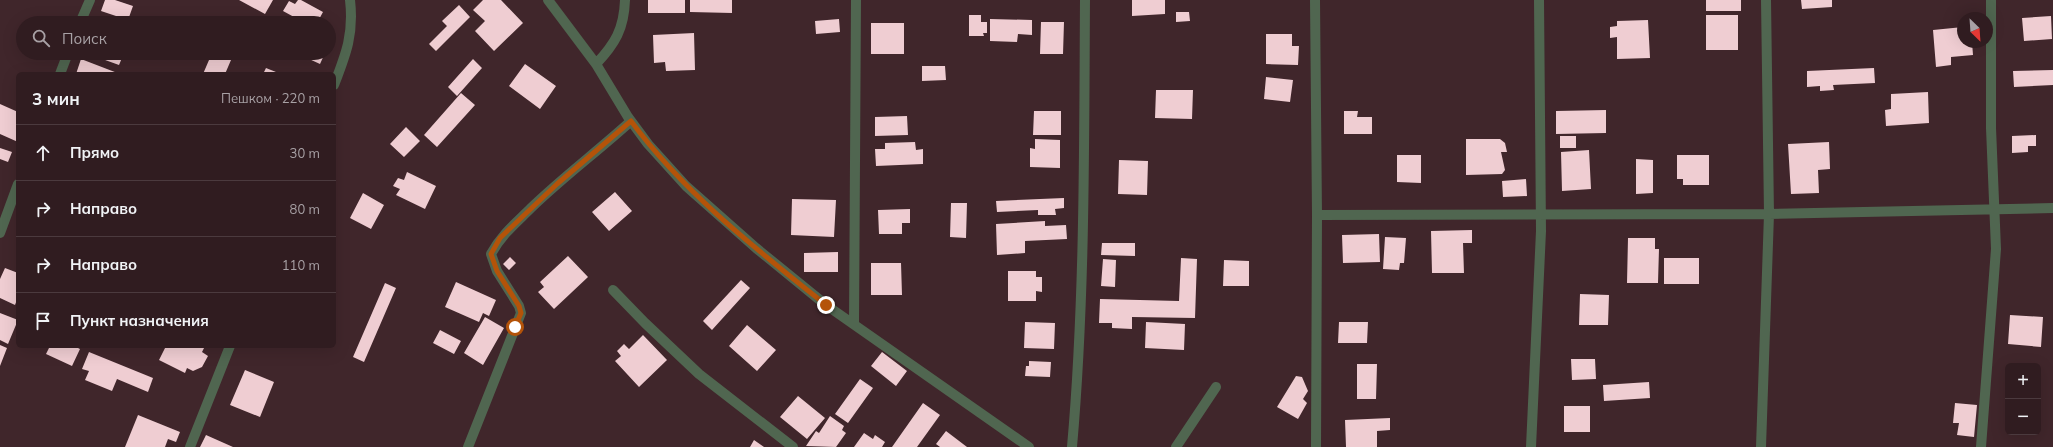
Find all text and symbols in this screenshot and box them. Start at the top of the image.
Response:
north arrow [1957,12,1993,48]
search box [16,16,336,60]
icon: search [30,27,52,49]
text: Поиск [62,29,107,48]
text: 3 мин [32,88,80,109]
text: Пешком · 220 m [221,90,320,106]
icon: ahead [32,142,54,164]
text: Прямо [70,143,119,162]
text: 30 m [290,145,320,161]
icon: right [32,198,54,220]
text: Направо [70,199,137,218]
text: 80 m [290,201,320,217]
icon: right [32,254,54,276]
text: Направо [70,255,137,274]
text: 110 m [282,257,320,273]
route end [817,296,835,314]
icon: arrive [32,310,54,332]
text: Пункт назначения [70,311,209,330]
route start [506,318,524,336]
map controls [2005,363,2041,435]
button: + [2005,363,2041,399]
button: − [2005,399,2041,435]

